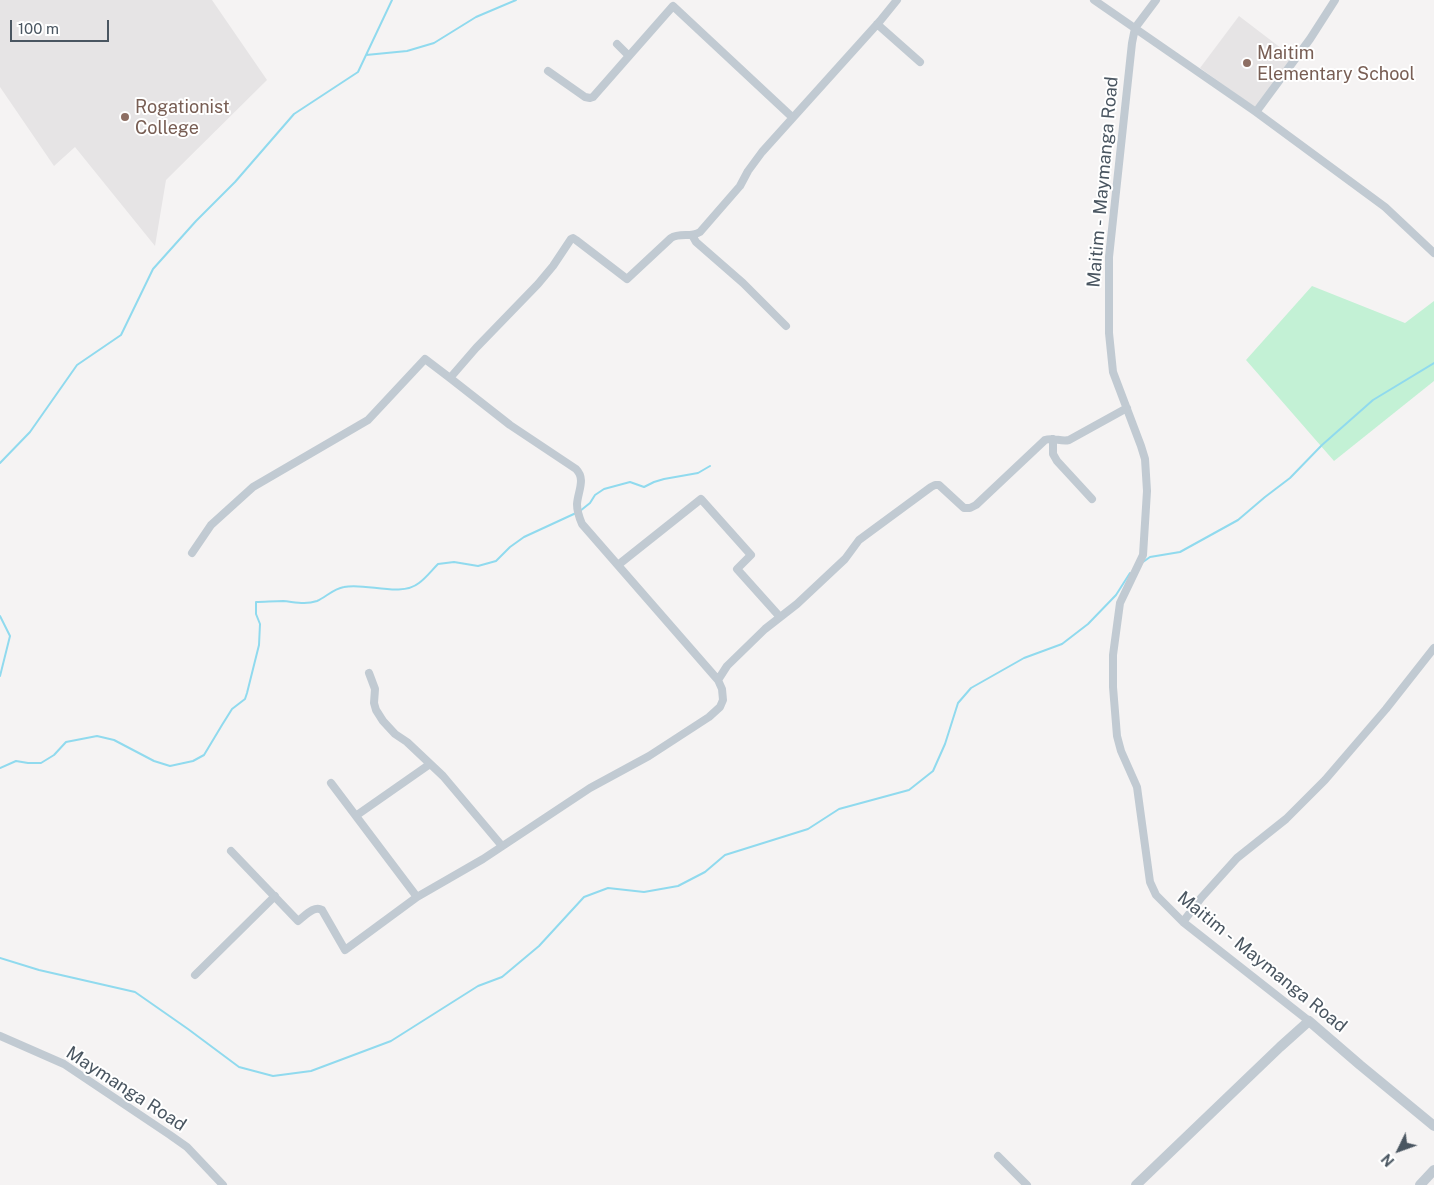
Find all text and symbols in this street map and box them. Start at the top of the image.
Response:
scale bar [12,10,111,42]
text: 100 m [18,20,59,37]
place label: Maitim Elementary School [1257,42,1415,84]
marker: Maitim Elementary School [1241,57,1253,69]
street label: Maitim - Maymanga Road [1083,76,1123,288]
place label: Rogationist College [135,96,230,138]
marker: Rogationist College [119,111,131,123]
street label: Maitim - Maymanga Road [1173,887,1351,1037]
street label: Maymanga Road [62,1042,190,1136]
north arrow [1374,1125,1424,1175]
text: N [1378,1151,1397,1169]

